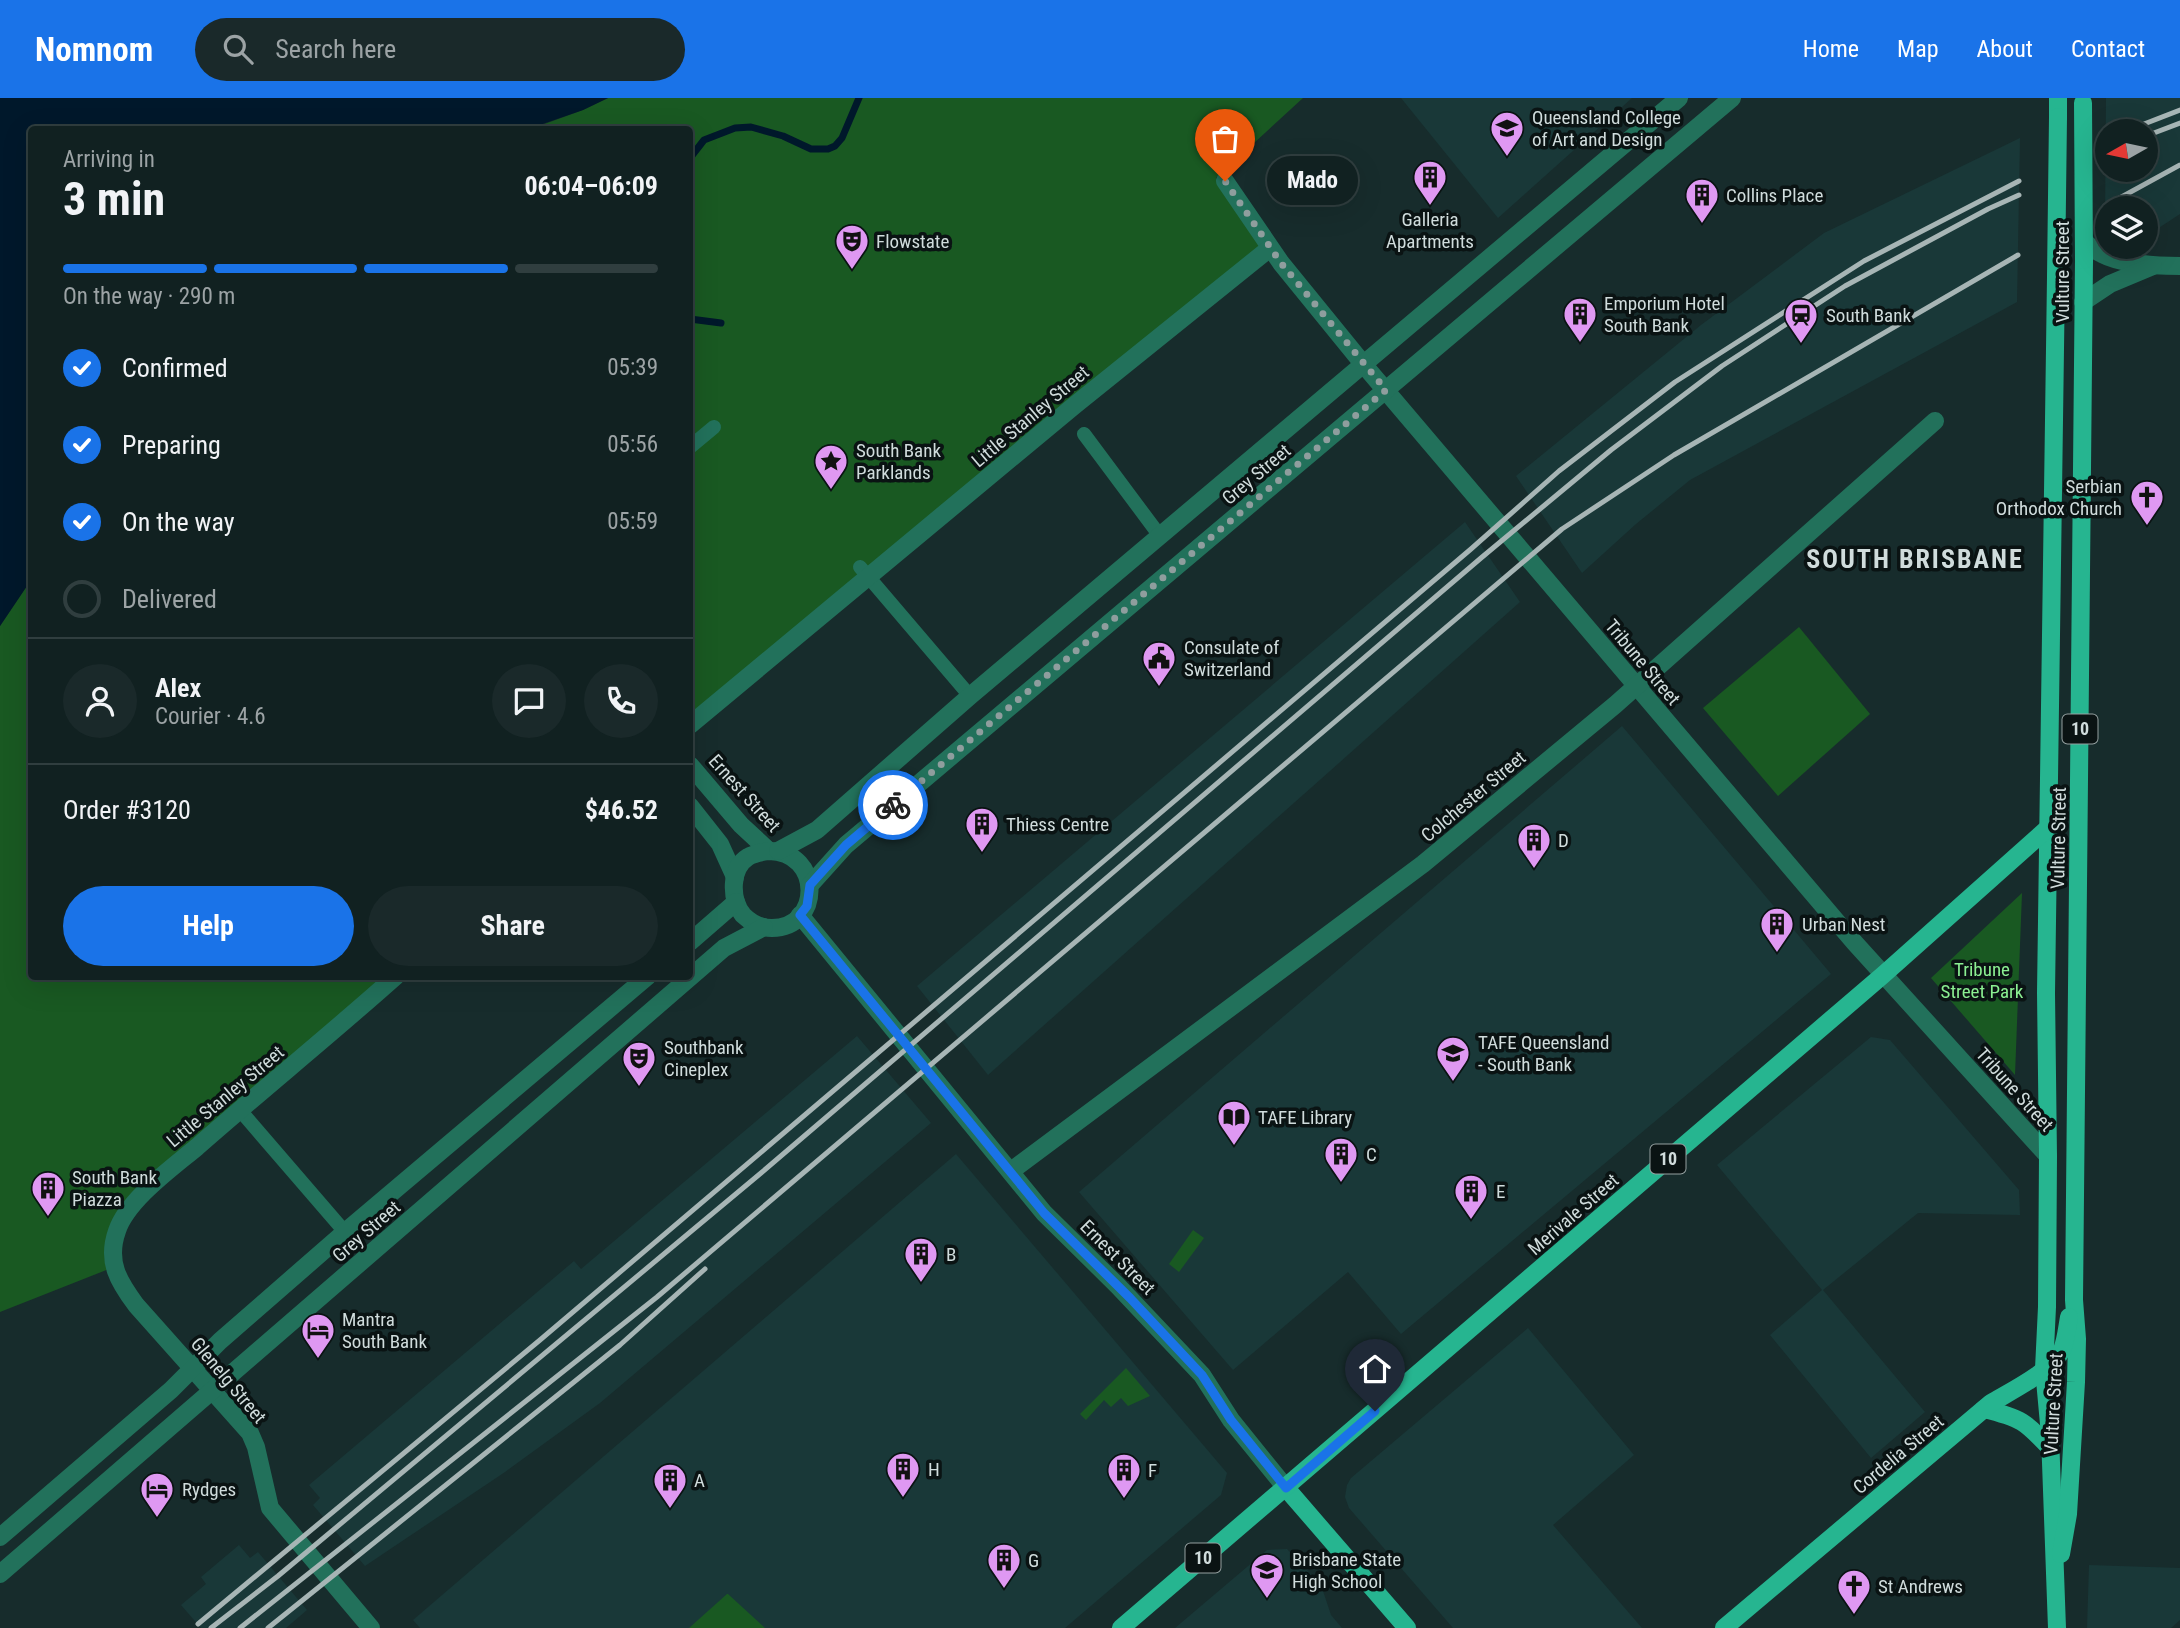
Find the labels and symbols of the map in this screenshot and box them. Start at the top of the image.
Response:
place label: Queensland College of Art and Design [1532,106,1681,151]
pin [1195,109,1255,181]
school or university icon: Queensland College of Art and Design [1488,109,1526,158]
north arrow [2095,119,2158,182]
callout: Mado [1267,156,1358,206]
building icon: Galleria Apartments [1411,158,1449,207]
building icon: Collins Place [1683,176,1721,225]
place label: Collins Place [1726,184,1823,207]
place label: Galleria Apartments [1386,208,1474,253]
street label: Vulture Street [2051,221,2074,323]
theatre icon: Flowstate [833,222,871,271]
place label: Flowstate [876,230,949,253]
place label: Emporium Hotel South Bank [1604,292,1725,337]
building icon: Emporium Hotel South Bank [1561,295,1599,344]
station icon: South Bank [1782,296,1820,345]
place label: South Bank [1826,304,1911,327]
street label: Little Stanley Street [967,361,1094,472]
place label: South Bank Parklands [856,439,941,484]
street label: Grey Street [1217,439,1295,510]
place icon: South Bank Parklands [812,442,850,491]
place label: Serbian Orthodox Church [1996,475,2122,520]
church icon: Serbian Orthodox Church [2128,478,2166,527]
district label: SOUTH BRISBANE [1806,544,2024,574]
street label: Tribune Street [1600,615,1685,710]
place label: Consulate of Switzerland [1184,636,1279,681]
public building icon: Consulate of Switzerland [1140,639,1178,688]
road number: 10 [2062,714,2098,744]
street label: Colchester Street [1416,746,1530,847]
street label: Ernest Street [704,750,785,837]
courier [858,770,928,840]
street label: Vulture Street [2046,787,2071,889]
building icon: Thiess Centre [963,805,1001,854]
place label: Thiess Centre [1006,813,1109,836]
building icon: D [1515,821,1553,870]
place label: D [1558,829,1569,852]
building icon: Urban Nest [1758,905,1796,954]
place label: Urban Nest [1802,913,1885,936]
park label: Tribune Street Park [1941,958,2024,1003]
place label: TAFE Queensland - South Bank [1478,1031,1609,1076]
school or university icon: TAFE Queensland - South Bank [1434,1034,1472,1083]
place label: Southbank Cineplex [664,1036,744,1081]
theatre icon: Southbank Cineplex [620,1039,658,1088]
street label: Little Stanley Street [162,1041,289,1152]
street label: Tribune Street [1971,1043,2058,1136]
library icon: TAFE Library [1215,1098,1253,1147]
place label: TAFE Library [1258,1106,1352,1129]
building icon: C [1322,1135,1360,1184]
place label: C [1366,1143,1377,1166]
road number: 10 [1650,1144,1686,1174]
place label: South Bank Piazza [72,1166,157,1211]
building icon: South Bank Piazza [29,1169,67,1218]
street label: Merivale Street [1523,1169,1623,1260]
building icon: E [1452,1172,1490,1221]
place label: E [1496,1180,1505,1203]
street label: Grey Street [328,1196,405,1267]
street label: Ernest Street [1075,1215,1160,1300]
building icon: B [902,1235,940,1284]
place label: B [946,1243,956,1266]
place label: Mantra South Bank [342,1308,427,1353]
hotel icon: Mantra South Bank [299,1311,337,1360]
street label: Glenelg Street [186,1333,271,1428]
pin [1345,1339,1405,1411]
street label: Vulture Street [2039,1352,2068,1456]
street label: Cordelia Street [1848,1410,1948,1499]
building icon: H [884,1450,922,1499]
building icon: F [1105,1451,1143,1500]
place label: H [928,1458,940,1481]
place label: F [1148,1459,1157,1482]
building icon: A [651,1461,689,1510]
place label: A [694,1469,705,1492]
hotel icon: Rydges [138,1470,176,1519]
place label: Rydges [182,1478,236,1501]
building icon: G [985,1541,1023,1590]
road number: 10 [1186,1544,1220,1573]
place label: Brisbane State High School [1292,1548,1401,1593]
place label: G [1028,1549,1039,1572]
school or university icon: Brisbane State High School [1248,1551,1286,1600]
church icon: St Andrews [1835,1567,1873,1616]
place label: St Andrews [1878,1575,1963,1598]

